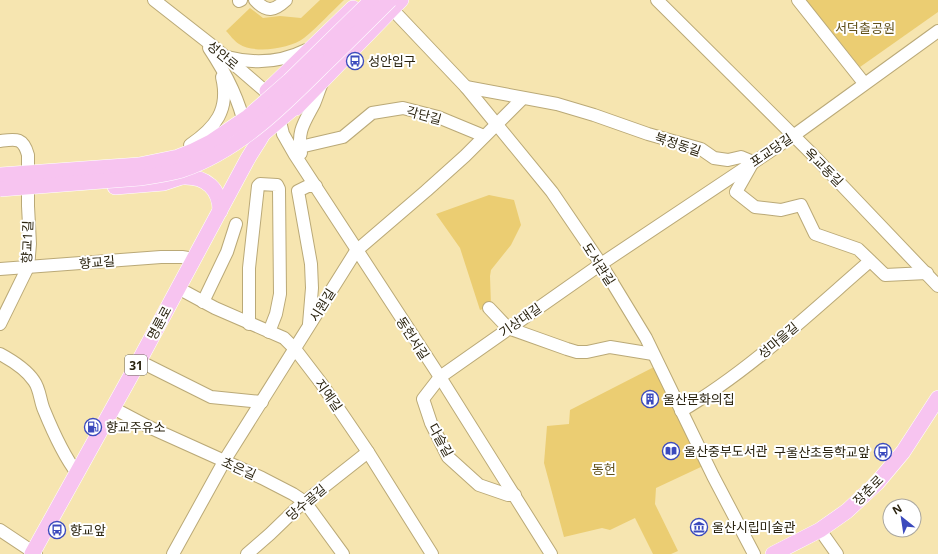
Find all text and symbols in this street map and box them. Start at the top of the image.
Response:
park label: 서덕출공원 [835,19,895,37]
street label: 성안로 [203,37,243,73]
bus stop icon: 성안입구 [345,51,365,71]
place label: 성안입구 [368,52,416,70]
street label: 각단길 [404,102,444,128]
street label: 북정동길 [652,128,704,160]
street label: 포교당길 [746,129,796,171]
street label: 옥교동길 [801,144,847,190]
street label: 향교1길 [17,220,37,264]
street label: 도서관길 [578,239,620,289]
street label: 향교길 [78,251,116,273]
street label: 시원길 [305,285,339,325]
street label: 기상대길 [495,299,545,341]
street label: 명륜로 [143,303,175,343]
street label: 동헌서길 [392,313,434,363]
street label: 성마을길 [754,318,802,362]
road number: 31 [125,355,147,375]
street label: 지예길 [311,375,347,415]
building icon: 울산문화의집 [640,389,660,409]
place label: 울산문화의집 [663,390,735,408]
fuel station icon: 향교주유소 [83,417,103,437]
place label: 향교주유소 [106,418,166,436]
street label: 다슬길 [424,420,458,460]
library icon: 울산중부도서관 [661,441,681,461]
place label: 울산중부도서관 [684,442,768,460]
bus stop icon: 구울산초등학교앞 [873,442,893,462]
place label: 구울산초등학교앞 [774,443,870,461]
street label: 초은길 [219,452,259,484]
park label: 동헌 [592,460,616,478]
street label: 장춘로 [849,471,887,509]
street label: 당수골길 [282,480,330,524]
north arrow [882,498,922,538]
text: N [889,500,904,518]
museum icon: 울산시립미술관 [689,517,709,537]
place label: 울산시립미술관 [712,518,796,536]
bus stop icon: 향교앞 [47,520,67,540]
place label: 향교앞 [70,521,106,539]

